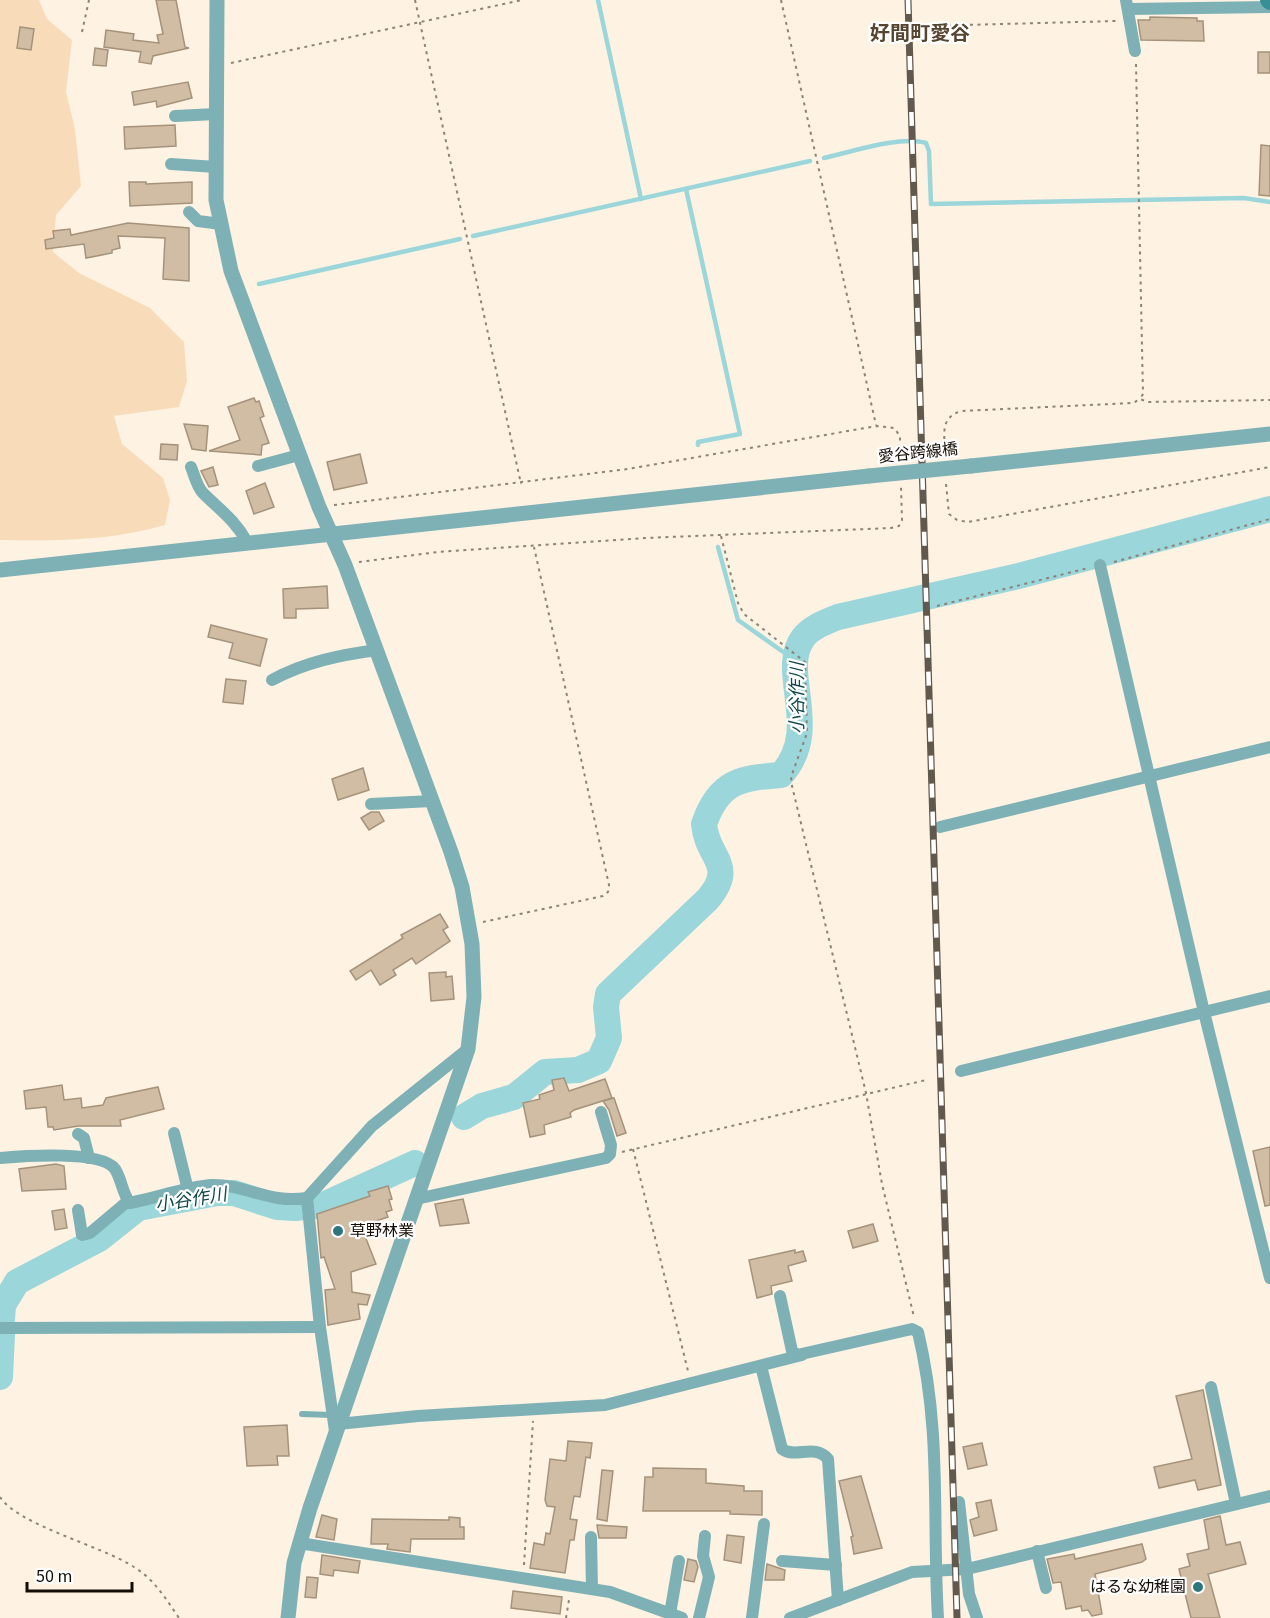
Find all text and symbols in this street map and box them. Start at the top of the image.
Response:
district label: 好間町愛谷 [870,20,970,48]
street label: 愛谷跨線橋 [877,438,959,468]
water label: 小谷作川 [785,660,810,734]
water label: 小谷作川 [153,1182,230,1218]
place label: 草野林業 [350,1220,414,1242]
marker: 草野林業 [331,1224,345,1238]
scale bar [27,1555,132,1593]
text: 50 m [36,1564,72,1589]
place label: はるな幼稚園 [1090,1576,1186,1598]
marker: はるな幼稚園 [1191,1580,1205,1594]

